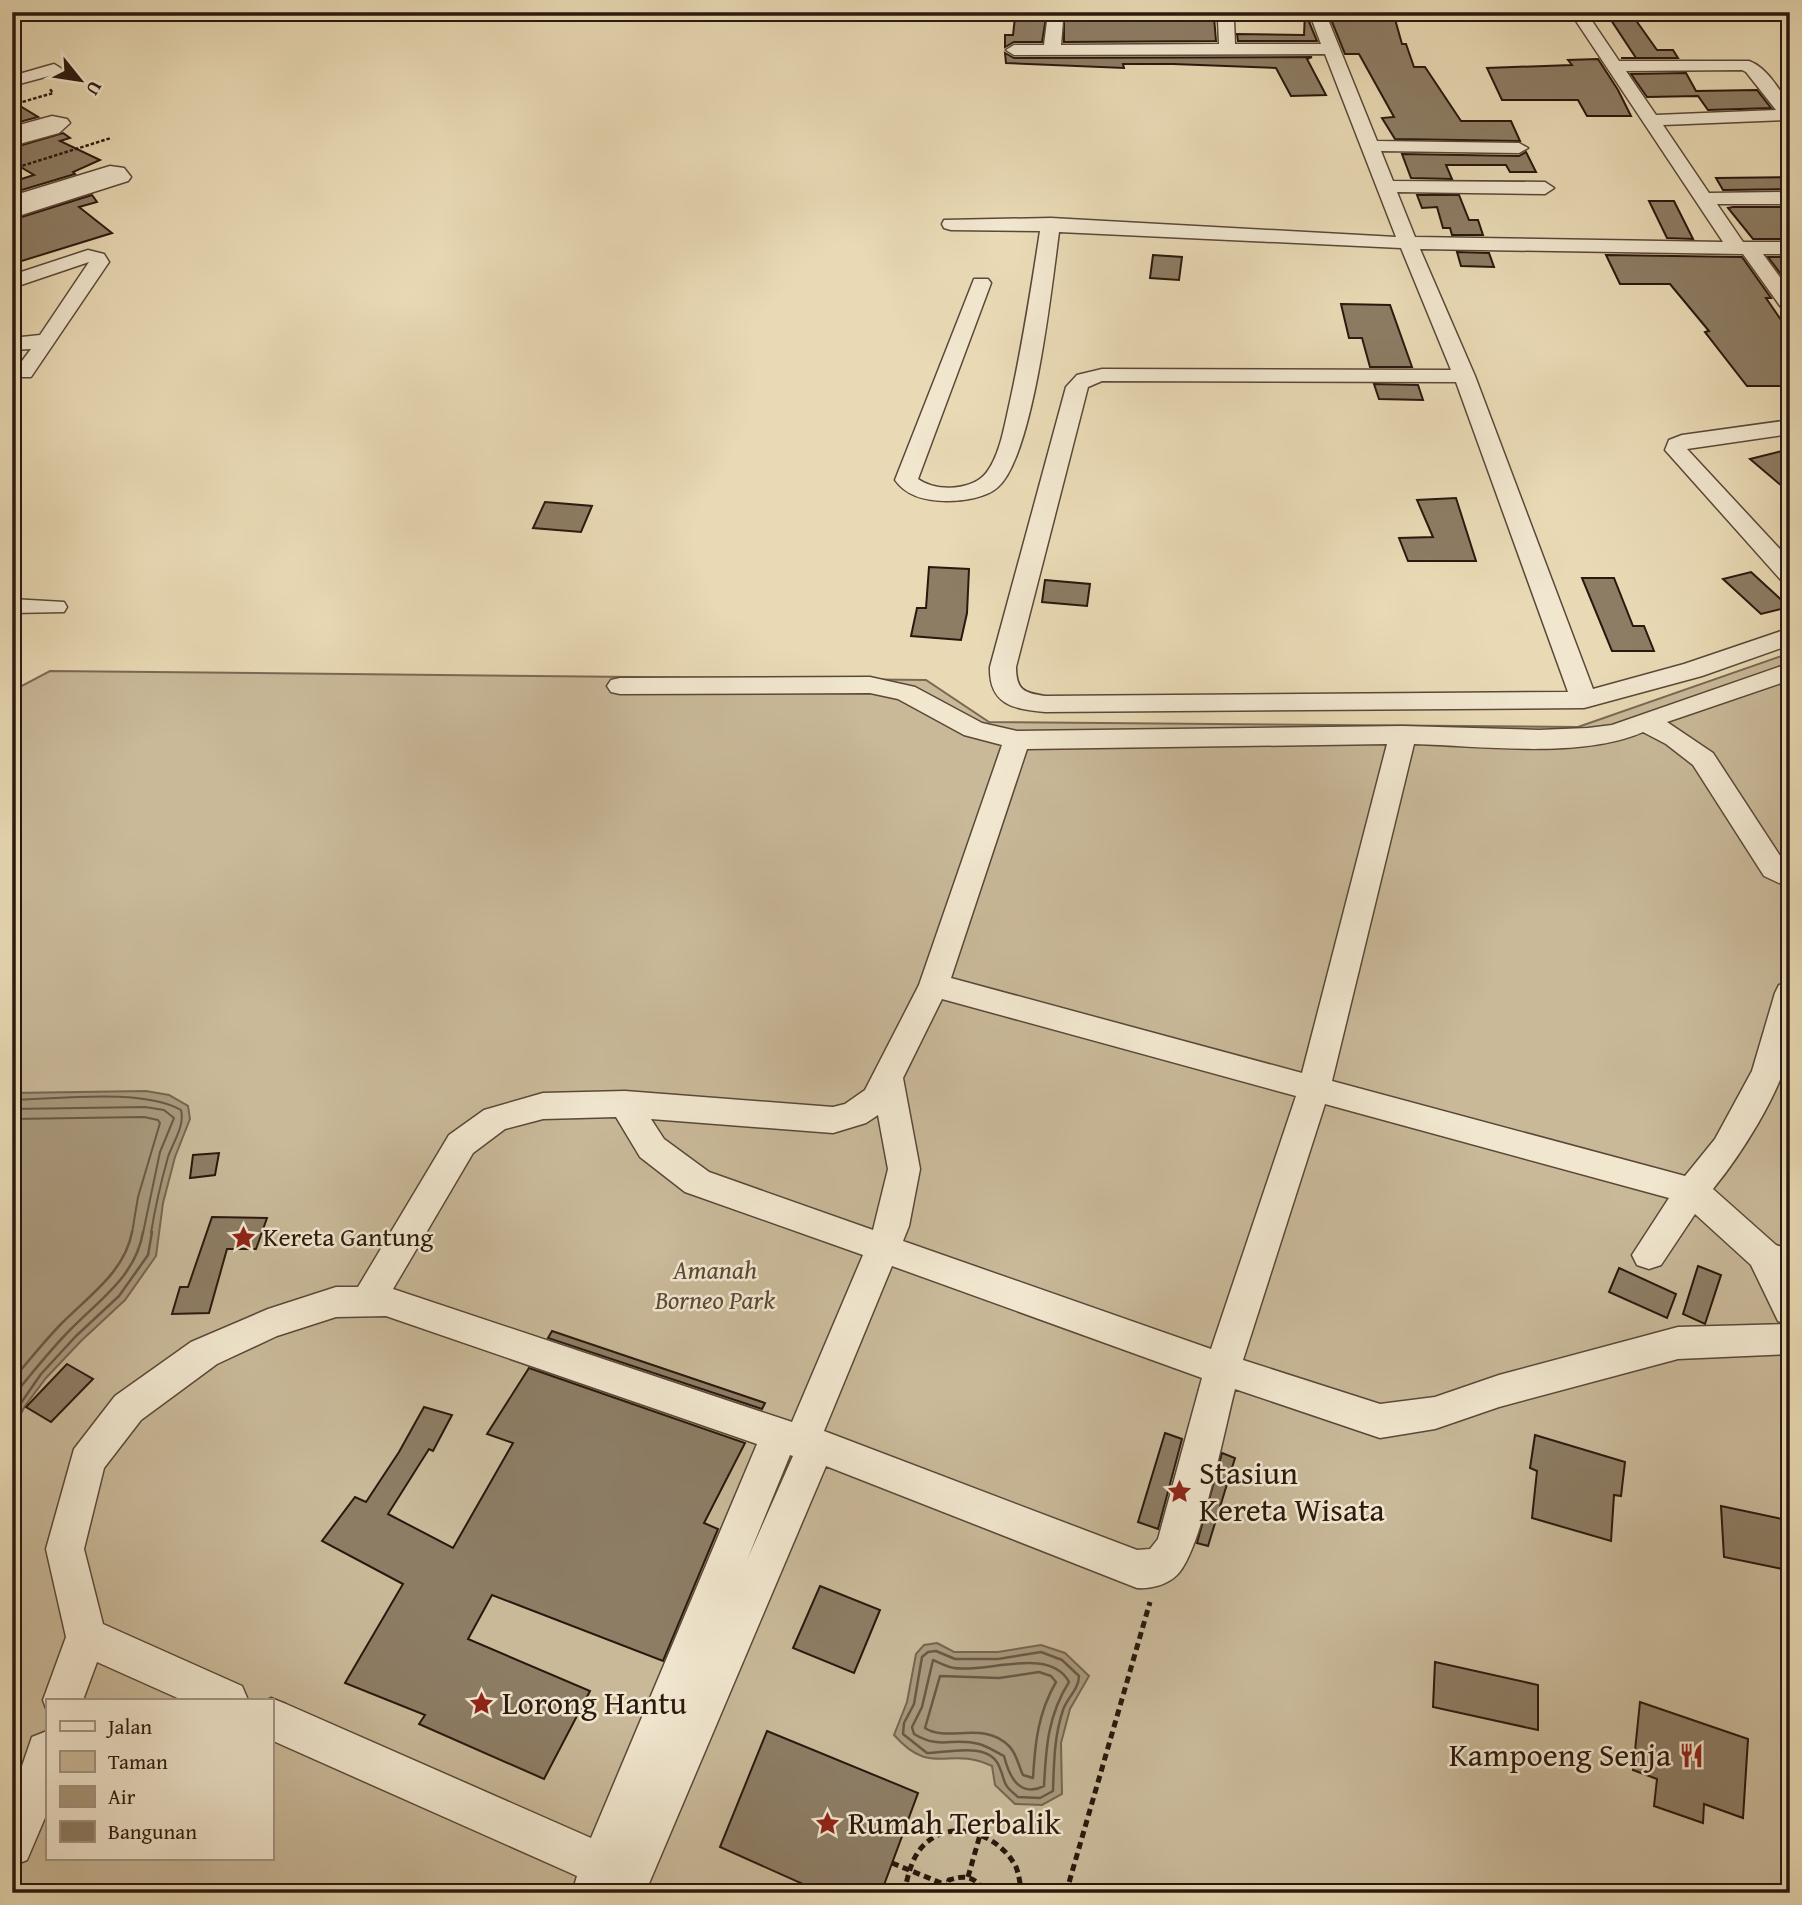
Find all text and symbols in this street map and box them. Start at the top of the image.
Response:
north arrow [46,46,116,116]
text: U [79,76,110,101]
place label: Kereta Gantung [263,1217,433,1256]
place icon: Kereta Gantung [229,1223,257,1251]
park label: Amanah Borneo Park [654,1250,775,1319]
place label: Stasiun Kereta Wisata [1199,1449,1385,1533]
place icon: Stasiun Kereta Wisata [1165,1477,1193,1505]
place label: Lorong Hantu [502,1679,688,1726]
place icon: Lorong Hantu [468,1689,496,1717]
legend [46,1699,273,1860]
text: Jalan [105,1711,152,1742]
place label: Kampoeng Senja [1449,1731,1671,1778]
restaurant icon: Kampoeng Senja [1677,1741,1705,1769]
text: Taman [108,1746,168,1777]
text: Air [108,1781,136,1812]
place label: Rumah Terbalik [848,1799,1062,1846]
place icon: Rumah Terbalik [814,1809,842,1837]
text: Bangunan [108,1816,197,1847]

